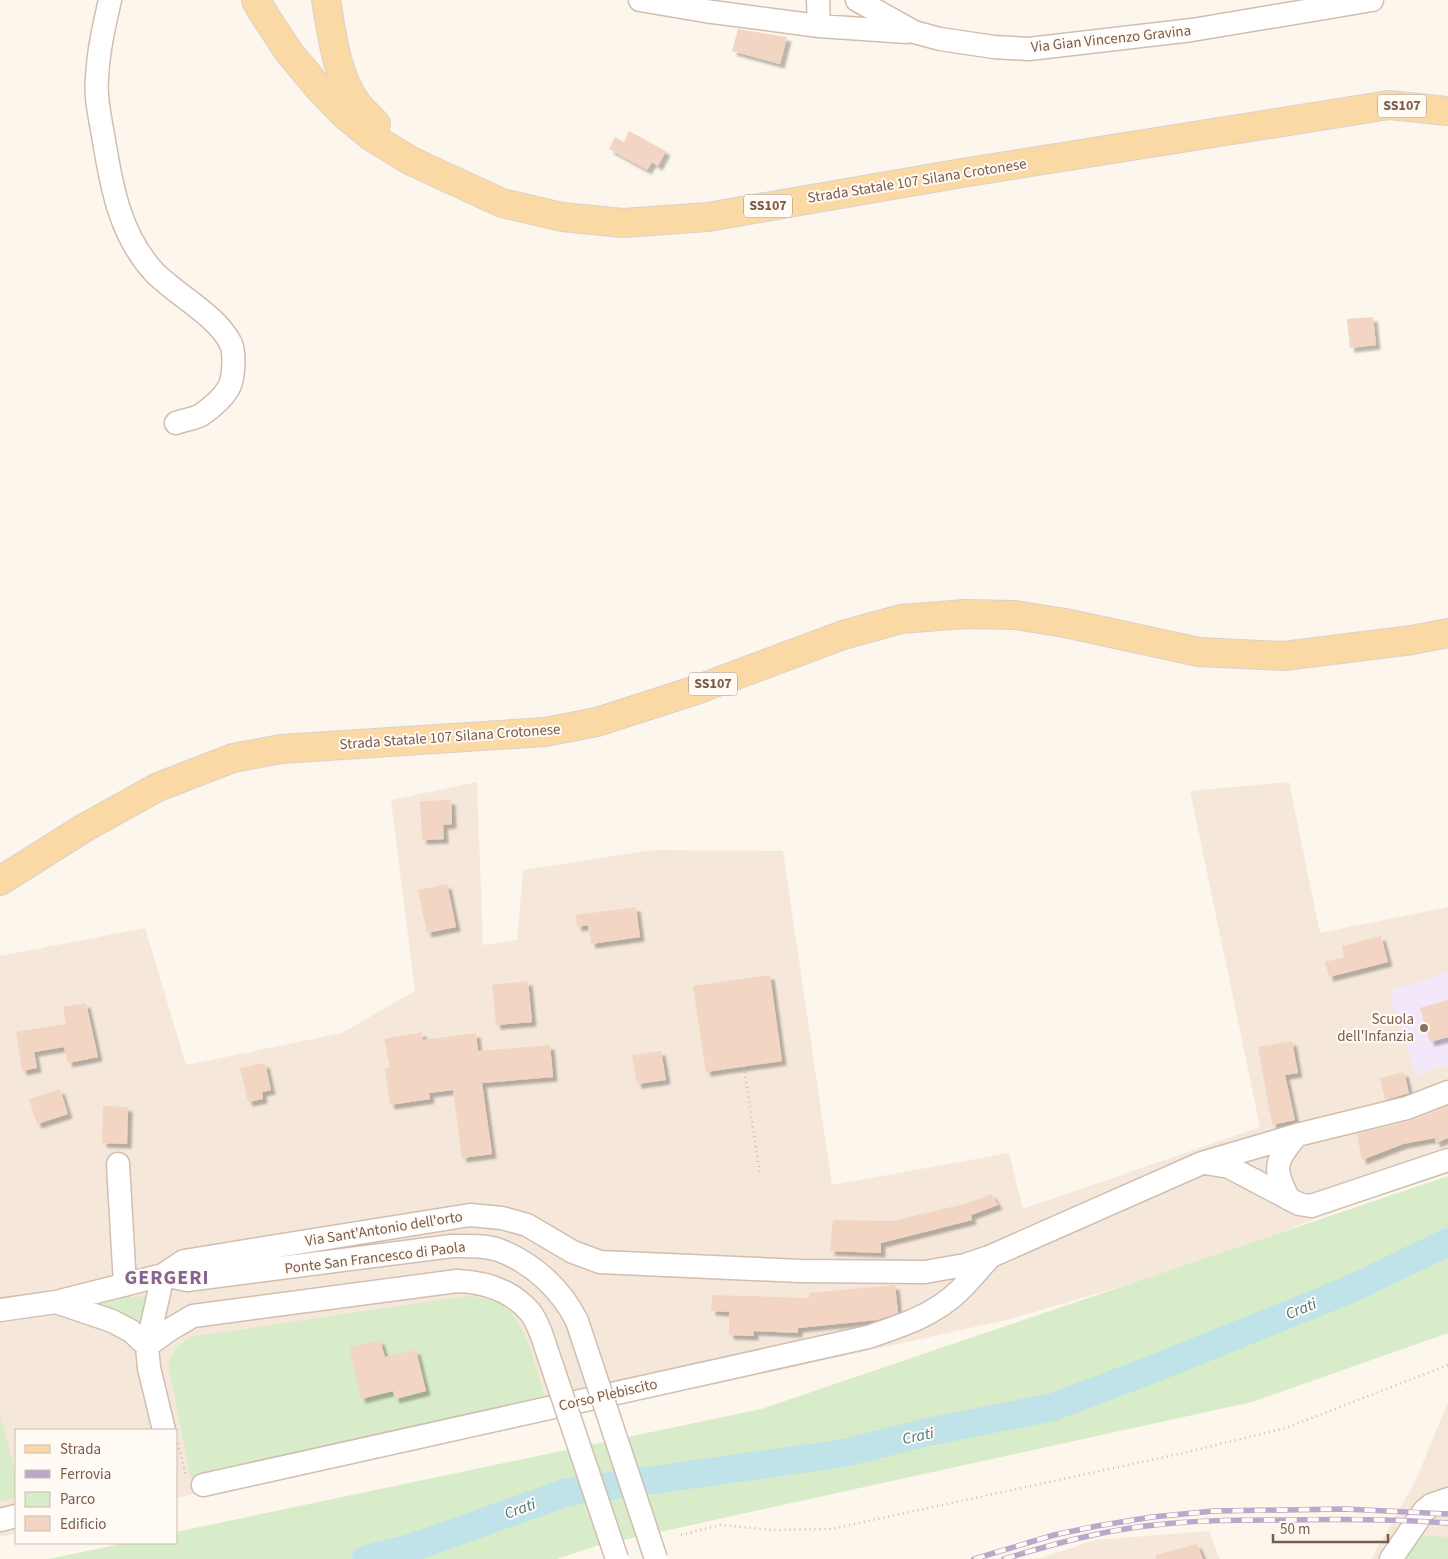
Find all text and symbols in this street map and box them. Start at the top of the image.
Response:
street label: Via Gian Vincenzo Gravina [1030,20,1192,58]
road number: SS107 [1378,94,1426,118]
street label: Strada Statale 107 Silana Crotonese [806,153,1028,209]
road number: SS107 [744,195,792,218]
road number: SS107 [689,672,737,696]
street label: Strada Statale 107 Silana Crotonese [339,719,561,755]
place label: Scuola dell'Infanzia [1337,1009,1414,1047]
marker: Scuola dell'Infanzia [1418,1022,1430,1034]
street label: Via Sant'Antonio dell'orto [304,1206,464,1252]
street label: Ponte San Francesco di Paola [283,1236,467,1280]
district label: GERGERI [125,1264,209,1292]
water label: Crati [1282,1293,1320,1325]
street label: Corso Plebiscito [557,1373,659,1417]
water label: Crati [900,1422,936,1450]
legend [15,1429,178,1544]
text: Strada [60,1439,101,1460]
text: Ferrovia [60,1464,111,1485]
text: Parco [60,1489,95,1510]
water label: Crati [501,1493,539,1525]
scale bar [1273,1512,1388,1544]
text: Edificio [60,1514,107,1535]
text: 50 m [1280,1519,1310,1540]

